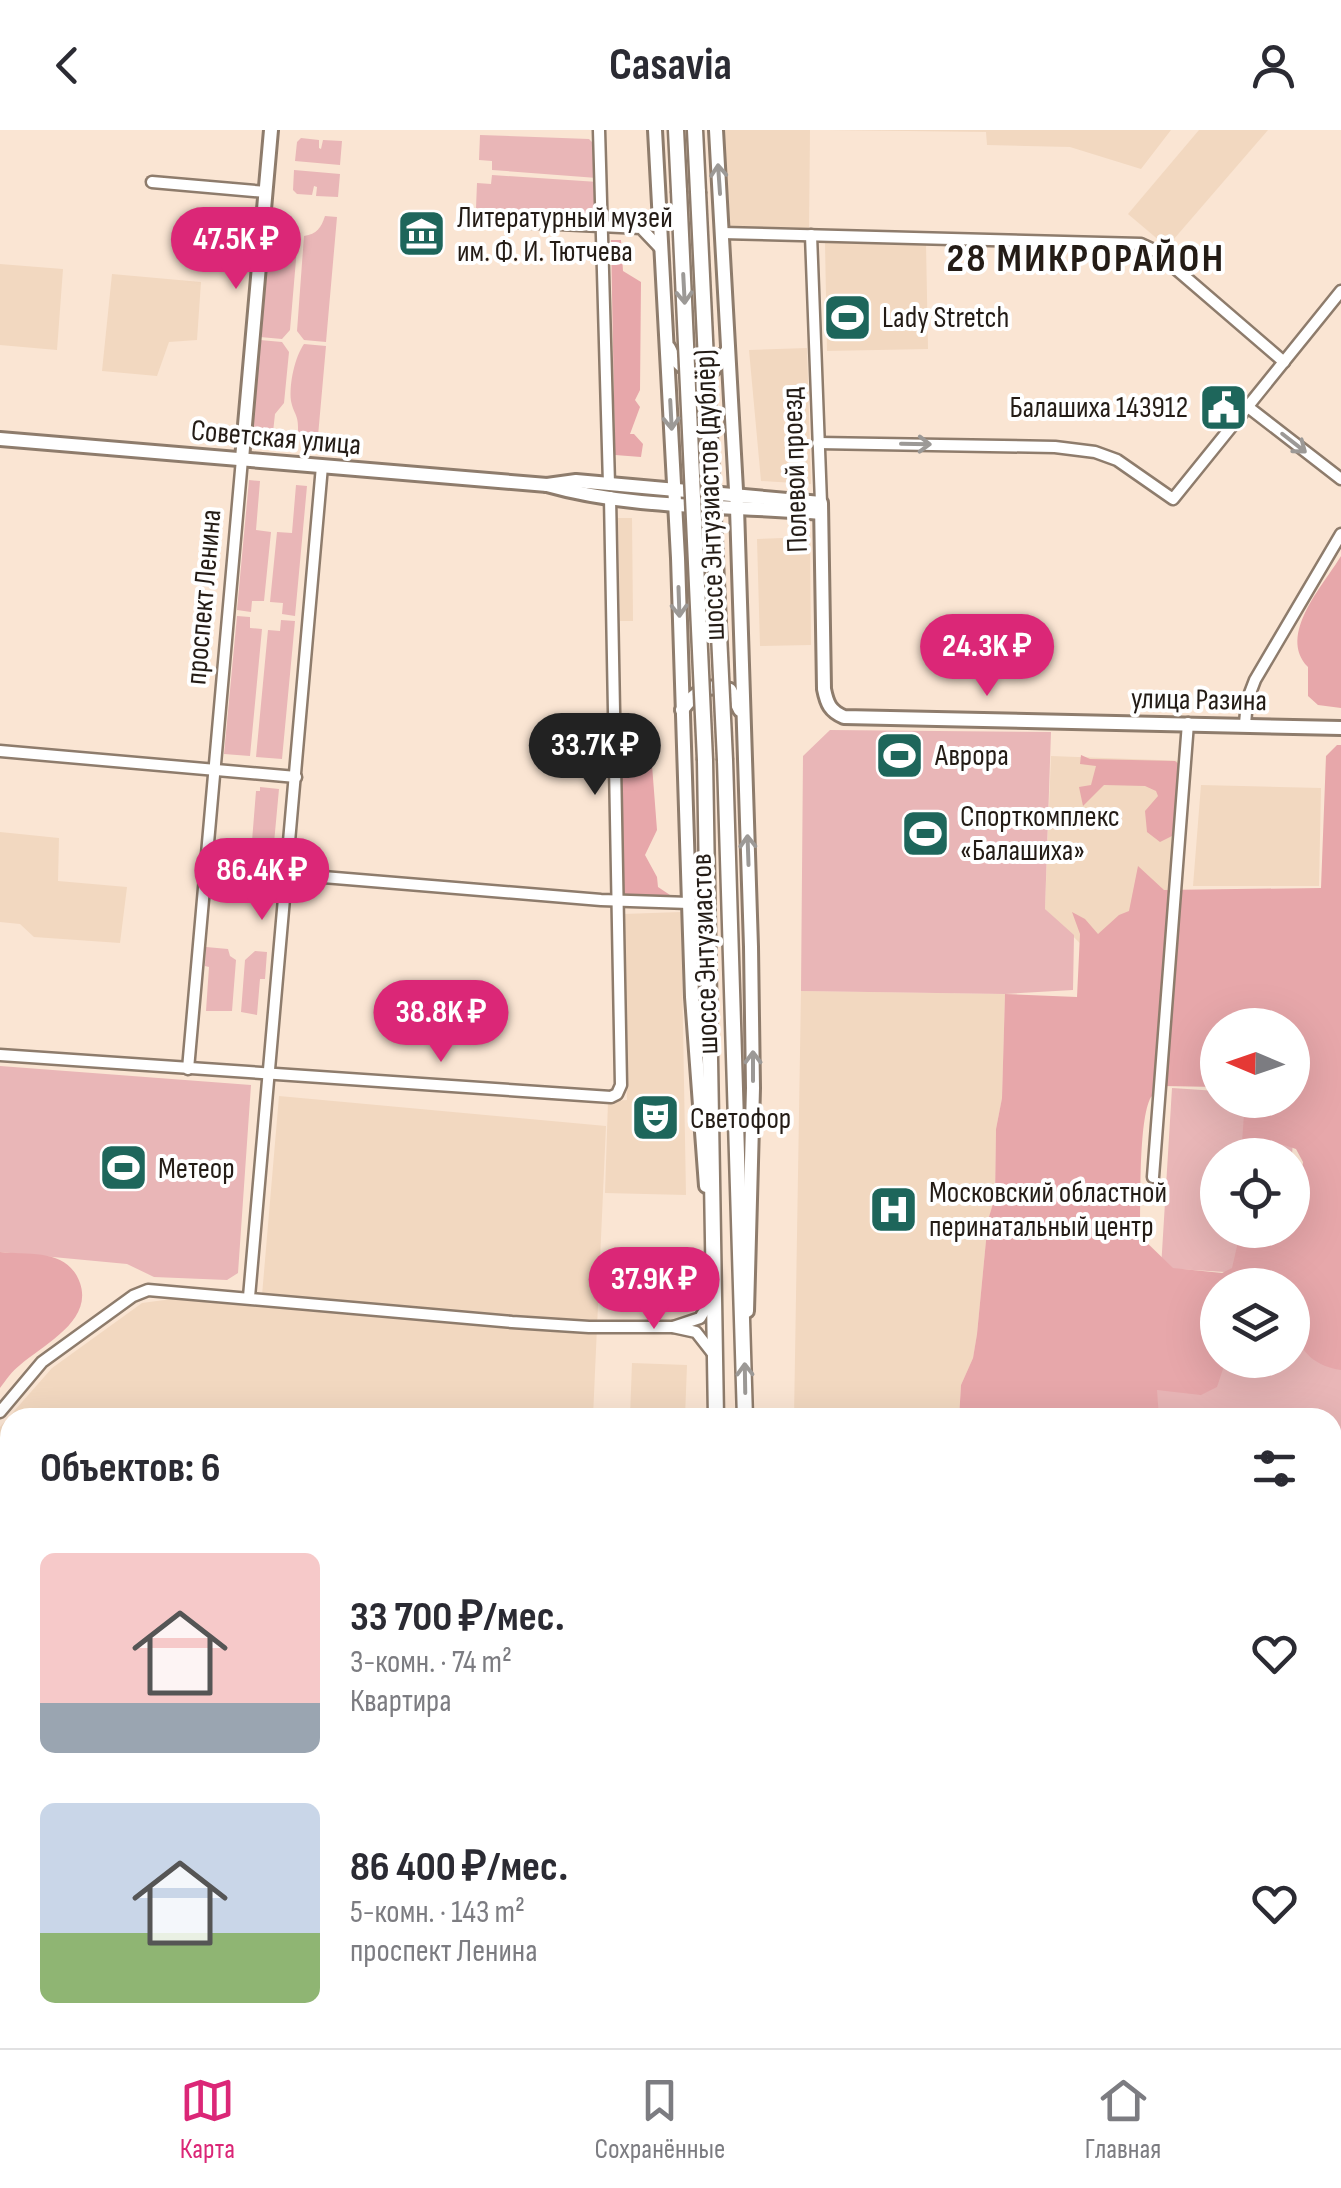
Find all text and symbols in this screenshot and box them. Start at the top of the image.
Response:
icon: back [40,38,95,93]
text: Casavia [609,38,732,93]
icon: person [1246,38,1301,93]
one-way arrow [709,164,728,196]
place label: Литературный музей им. Ф. И. Тютчева [457,200,673,270]
pin: 47.5K ₽ [144,207,328,292]
museum icon: Литературный музей им. Ф. И. Тютчева [396,208,448,260]
text: 47.5K ₽ [193,220,279,259]
district label: 28 МИКРОРАЙОН [946,235,1226,283]
one-way arrow [675,272,694,304]
sports icon: Lady Stretch [821,291,873,343]
place label: Lady Stretch [882,300,1009,336]
street label: шоссе Энтузиастов (дублёр) [687,349,733,641]
public building icon: Балашиха 143912 [1197,381,1249,433]
street label: Полевой проезд [774,386,816,553]
place label: Балашиха 143912 [1010,390,1188,426]
one-way arrow [662,398,681,430]
street label: Советская улица [189,413,362,463]
one-way arrow [1281,431,1307,453]
one-way arrow [899,435,931,454]
street label: проспект Ленина [178,508,230,686]
one-way arrow [669,585,688,617]
pin: 24.3K ₽ [895,614,1079,699]
text: 24.3K ₽ [942,627,1032,666]
street label: улица Разина [1131,681,1267,719]
pin: 33.7K ₽ [503,713,687,798]
text: 33.7K ₽ [551,726,639,765]
sports icon: Аврора [874,729,926,781]
place label: Аврора [934,738,1009,774]
place label: Спорткомплекс «Балашиха» [960,799,1120,869]
sports icon: Спорткомплекс «Балашиха» [899,807,951,859]
one-way arrow [738,834,757,866]
pin: 86.4K ₽ [170,838,354,923]
text: 86.4K ₽ [216,851,308,890]
street label: шоссе Энтузиастов [684,853,726,1055]
pin: 38.8K ₽ [349,980,533,1065]
text: 38.8K ₽ [395,993,487,1032]
north arrow [1200,1008,1310,1118]
map controls [1200,1008,1310,1378]
one-way arrow [744,1050,762,1082]
theatre icon: Светофор [629,1092,681,1144]
place label: Светофор [690,1101,791,1137]
button: locate [1200,1138,1310,1248]
sports icon: Метеор [97,1142,149,1194]
place label: Метеор [158,1151,235,1187]
place label: Московский областной перинатальный центр [929,1175,1167,1245]
hospital icon: Московский областной перинатальный центр [868,1183,920,1235]
pin: 37.9K ₽ [562,1247,746,1332]
text: 37.9K ₽ [611,1260,697,1299]
button: layers [1200,1268,1310,1378]
one-way arrow [736,1362,754,1394]
icon: filters [1247,1441,1302,1496]
text: Объектов: 6 [40,1443,220,1494]
text: 33 700 ₽/мес. [350,1592,565,1643]
icon: home [120,1593,240,1713]
icon: heart [1247,1626,1302,1681]
text: 3-комн. · 74 m² [350,1643,512,1682]
text: Квартира [350,1682,452,1721]
text: 86 400 ₽/мес. [350,1842,568,1893]
icon: home [120,1843,240,1963]
icon: heart [1247,1876,1302,1931]
text: 5-комн. · 143 m² [350,1893,525,1932]
text: проспект Ленина [350,1932,538,1971]
tab: Карта [180,2073,235,2166]
tab: Сохранённые [595,2073,725,2166]
tab: Главная [1085,2073,1161,2166]

